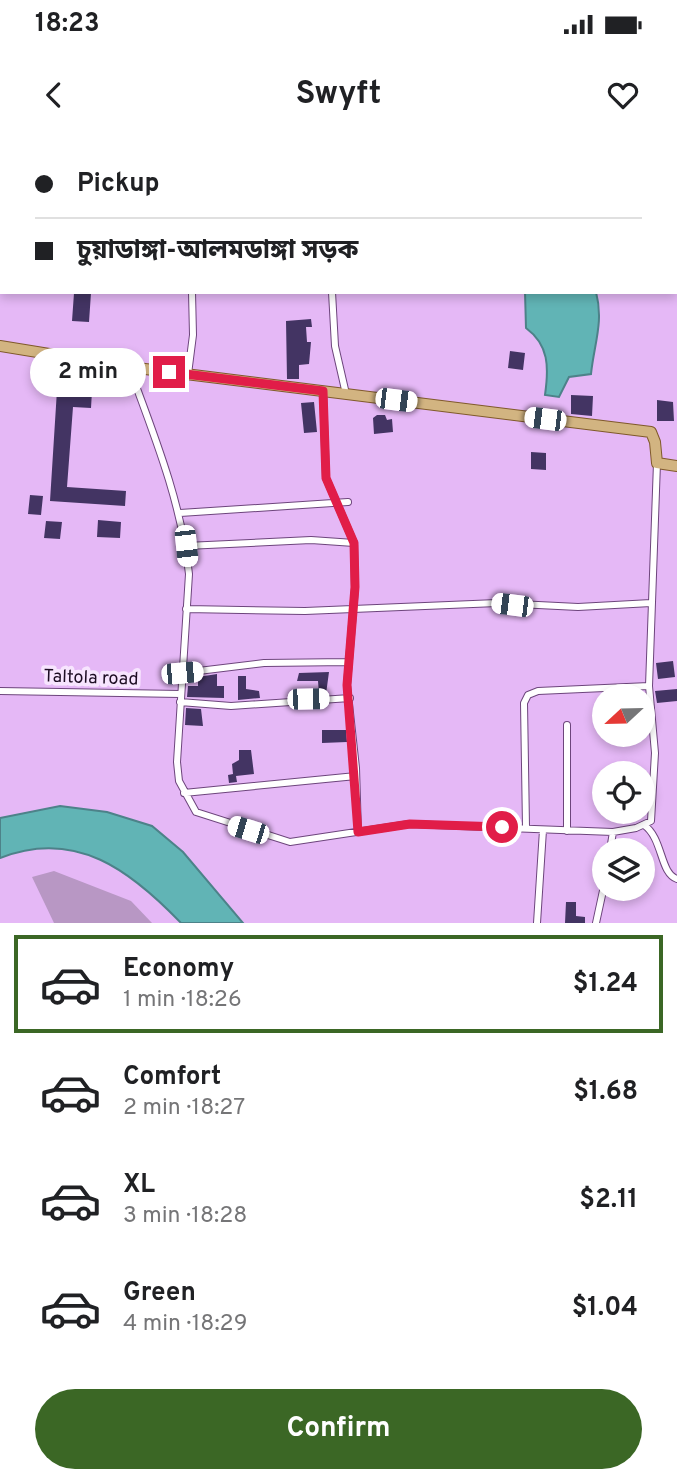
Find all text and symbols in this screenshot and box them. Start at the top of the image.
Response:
text: 18:23 [35,8,100,41]
text: Swyft [296,75,381,115]
icon: back [35,76,73,114]
icon: heart [604,76,642,114]
text: Pickup [77,168,160,201]
text: চুয়াডাঙ্গা-আলমডাঙ্গা সড়ক [77,235,358,268]
callout: 2 min [29,348,144,396]
route end [153,356,185,388]
text: 2 min [58,358,118,387]
car [374,387,419,413]
car [523,406,568,432]
car [174,524,199,568]
car [490,592,535,618]
car [161,661,204,685]
street label: Taltola road [43,665,139,692]
north arrow [592,684,654,747]
map controls [592,684,655,901]
car [287,688,330,710]
button: locate [592,761,655,824]
route start [486,811,518,843]
car [225,814,272,846]
button: layers [592,838,655,901]
icon: car [39,953,102,1016]
text: Economy [123,953,234,986]
text: $1.24 [573,968,638,1001]
text: 1 min · 18:26 [123,986,242,1015]
icon: car [39,1061,102,1124]
text: Comfort [123,1061,221,1094]
text: $1.68 [573,1076,638,1109]
text: 2 min · 18:27 [123,1094,245,1123]
icon: car [39,1169,102,1232]
text: XL [123,1169,155,1202]
text: $2.11 [579,1184,638,1217]
text: 3 min · 18:28 [123,1202,247,1231]
icon: car [39,1277,102,1340]
text: Green [123,1277,196,1310]
text: $1.04 [572,1292,638,1325]
text: 4 min · 18:29 [123,1310,247,1339]
button: Confirm [35,1389,642,1469]

